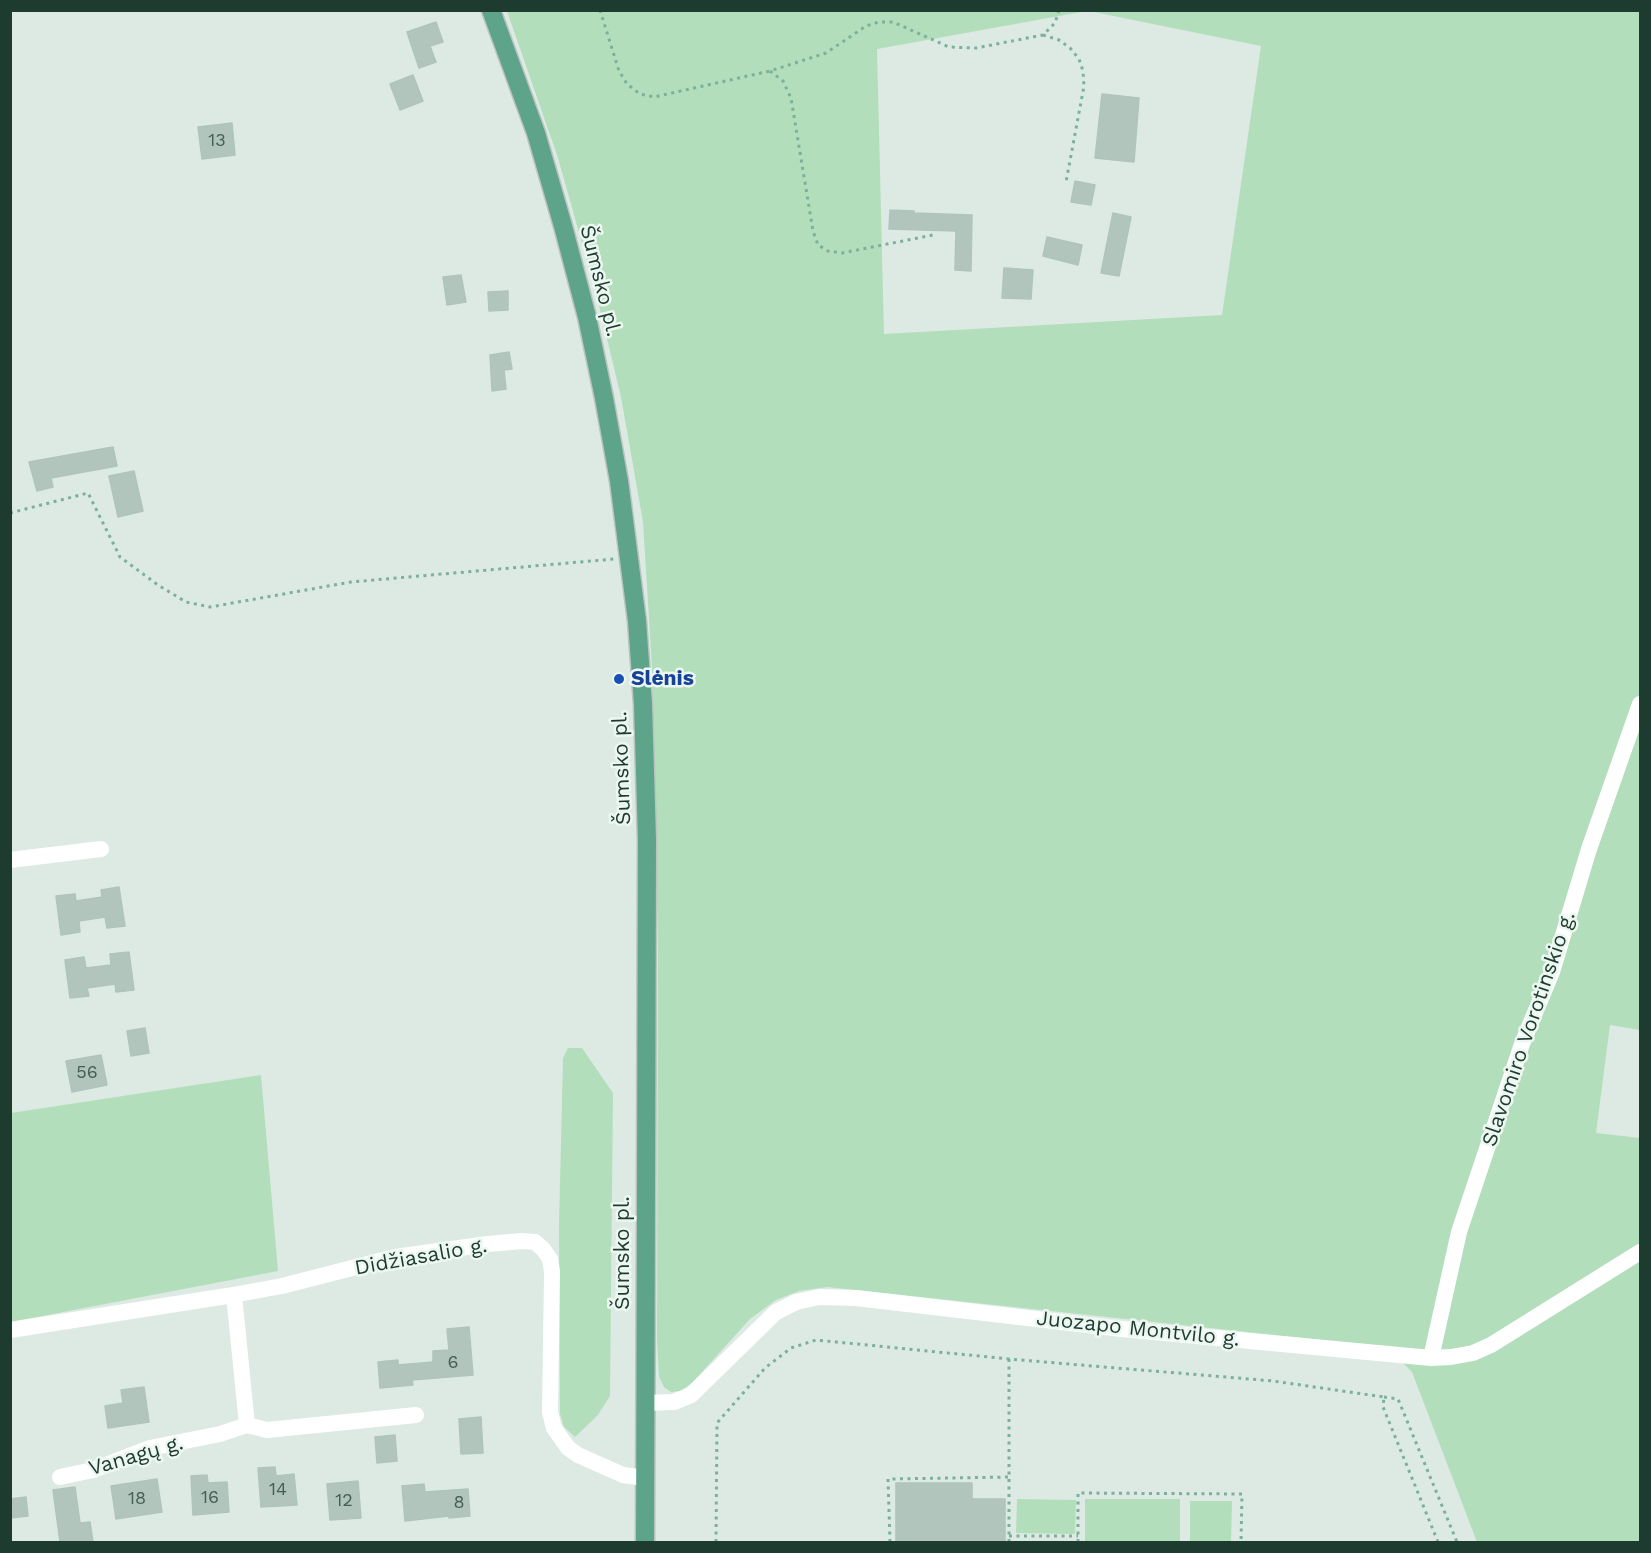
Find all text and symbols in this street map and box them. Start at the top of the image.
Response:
house number: 13 [208,130,226,152]
street label: Šumsko pl. [574,223,626,339]
place label: Slėnis [631,666,694,692]
marker: Slėnis [612,672,626,686]
street label: Šumsko pl. [607,711,637,825]
street label: Slavomiro Vorotinskio g. [1477,908,1581,1150]
house number: 56 [76,1062,98,1084]
street label: Šumsko pl. [610,1196,636,1310]
street label: Didžiasalio g. [353,1233,489,1281]
street label: Juozapo Montvilo g. [1035,1306,1241,1352]
house number: 6 [448,1352,458,1374]
street label: Vanagų g. [86,1430,186,1482]
house number: 14 [269,1479,287,1501]
house number: 16 [201,1487,219,1509]
house number: 18 [128,1488,146,1510]
house number: 12 [335,1490,353,1512]
house number: 8 [453,1492,465,1514]

